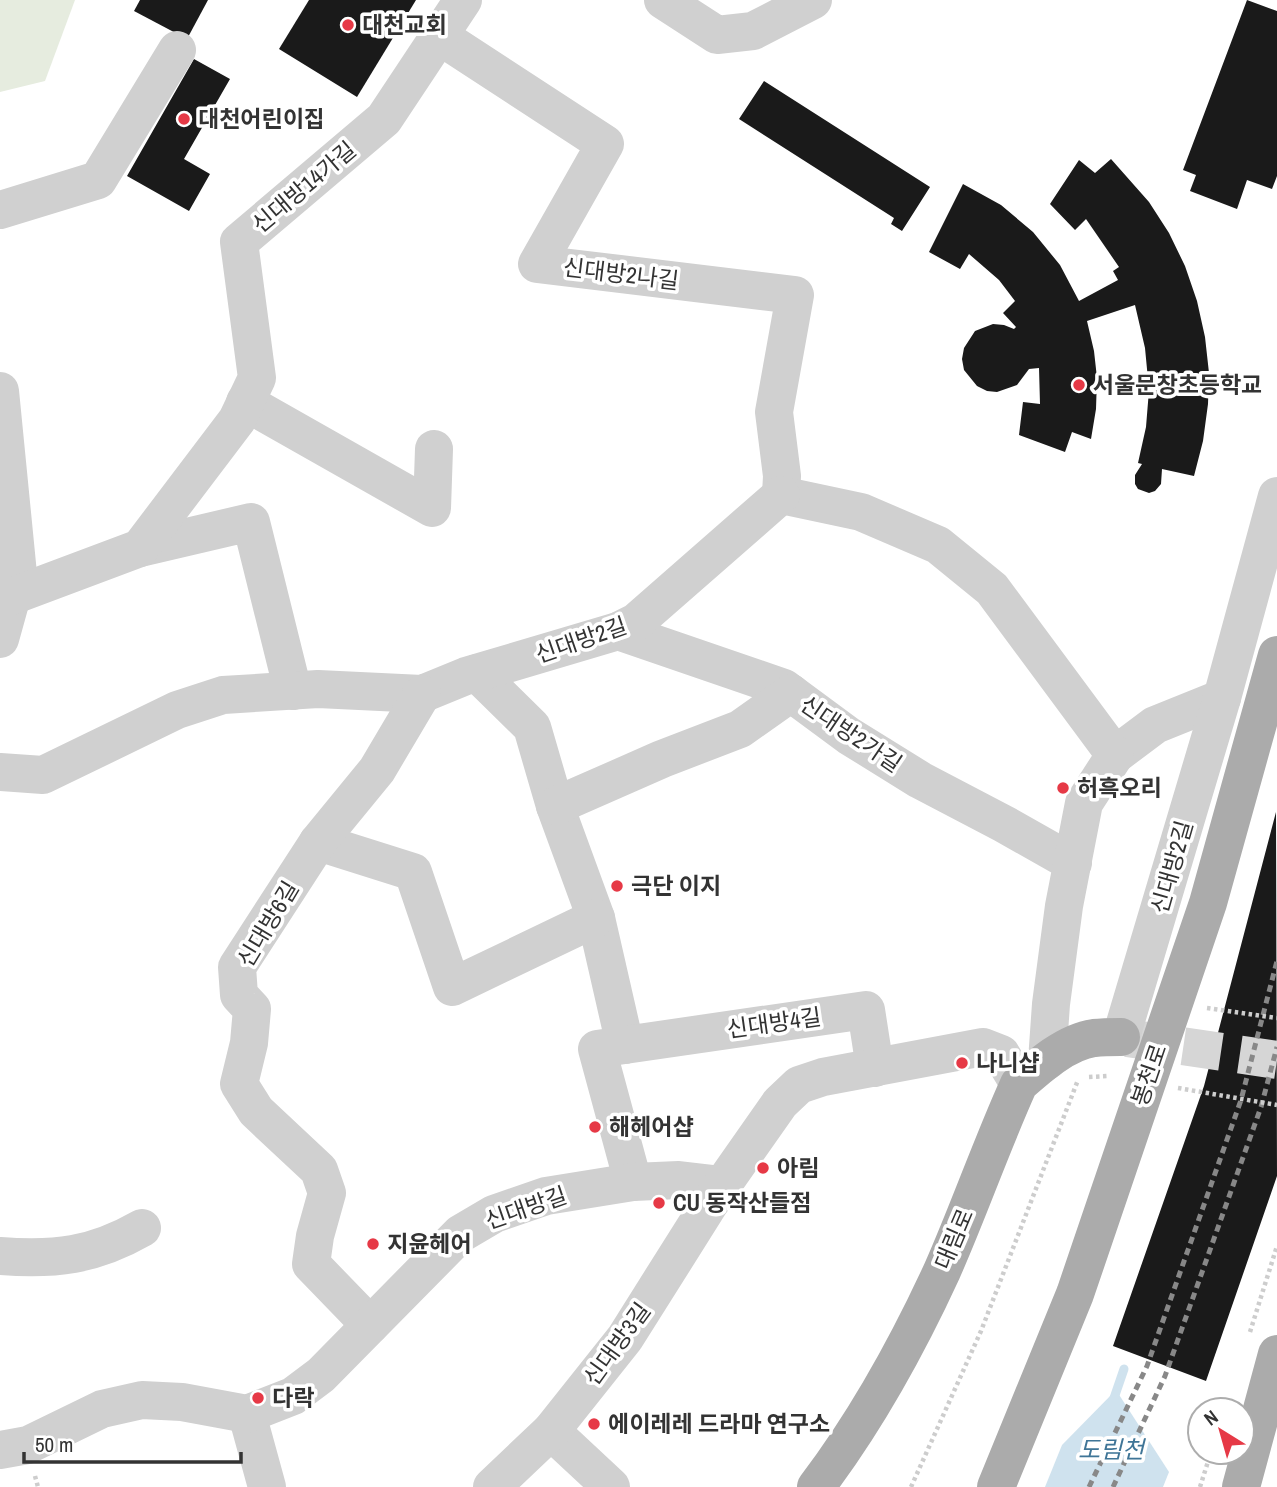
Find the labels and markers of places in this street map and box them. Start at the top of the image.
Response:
place label: 대천교회 [362,9,447,40]
marker: 대천교회 [340,17,356,33]
place label: 대천어린이집 [198,103,325,134]
marker: 대천어린이집 [176,111,192,127]
place label: 서울문창초등학교 [1093,369,1262,400]
marker: 서울문창초등학교 [1071,377,1087,393]
place label: 허흑오리 [1077,772,1162,803]
marker: 허흑오리 [1055,780,1071,796]
place label: 극단 이지 [631,870,721,901]
marker: 극단 이지 [609,878,625,894]
place label: 나니샵 [976,1047,1039,1078]
marker: 나니샵 [954,1055,970,1071]
place label: 해헤어샵 [609,1111,694,1142]
marker: 해헤어샵 [587,1119,603,1135]
place label: 아림 [777,1152,819,1183]
marker: 아림 [755,1160,771,1176]
place label: CU 동작산들점 [673,1187,811,1218]
marker: CU 동작산들점 [651,1195,667,1211]
place label: 지윤헤어 [387,1228,472,1259]
marker: 지윤헤어 [365,1236,381,1252]
place label: 다락 [272,1382,314,1413]
marker: 다락 [250,1390,266,1406]
place label: 에이레레 드라마 연구소 [608,1408,830,1439]
marker: 에이레레 드라마 연구소 [586,1416,602,1432]

